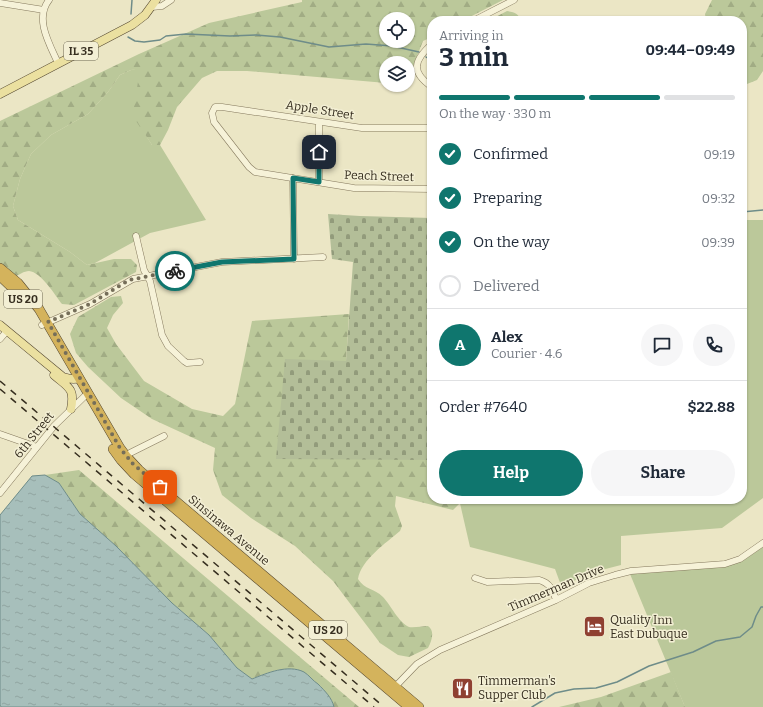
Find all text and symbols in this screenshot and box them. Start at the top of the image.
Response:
map controls [379,12,415,92]
button: locate [379,12,415,48]
text: Arriving in [439,28,504,43]
text: 09:44–09:49 [646,41,735,59]
road number: IL 35 [64,42,98,60]
text: 3 min [439,42,508,73]
button: layers [379,56,415,92]
street label: Apple Street [285,98,356,122]
text: On the way · 330 m [439,106,551,121]
pin [302,135,336,169]
icon: home [308,141,330,163]
icon: check [439,143,461,165]
text: Confirmed [473,145,548,163]
text: 09:19 [703,147,735,162]
street label: Peach Street [344,168,415,184]
icon: check [439,187,461,209]
text: Preparing [473,189,542,207]
text: 09:32 [702,191,735,206]
icon: check [439,231,461,253]
text: On the way [473,233,550,251]
text: 09:39 [701,235,735,250]
courier [155,251,195,291]
icon: bike [164,260,186,282]
text: Delivered [473,277,540,295]
road number: US 20 [4,290,42,308]
button: chat [641,324,683,366]
button: phone [693,324,735,366]
text: Alex [491,328,523,346]
text: A [455,336,465,354]
text: Courier · 4.6 [491,346,563,361]
text: Order #7640 [439,398,528,416]
text: $22.88 [687,398,735,416]
street label: 6th Street [11,409,57,461]
button: Help [439,450,583,496]
button: Share [591,450,735,496]
pin [143,470,177,504]
icon: bag [149,476,171,498]
street label: Sinsinawa Avenue [186,492,272,568]
street label: Timmerman Drive [506,562,606,614]
place label: Quality Inn East Dubuque [610,613,688,641]
hotel icon: Quality Inn East Dubuque [581,614,607,640]
road number: US 20 [309,621,347,639]
place label: Timmerman's Supper Club [478,674,556,702]
restaurant icon: Timmerman's Supper Club [450,675,476,701]

